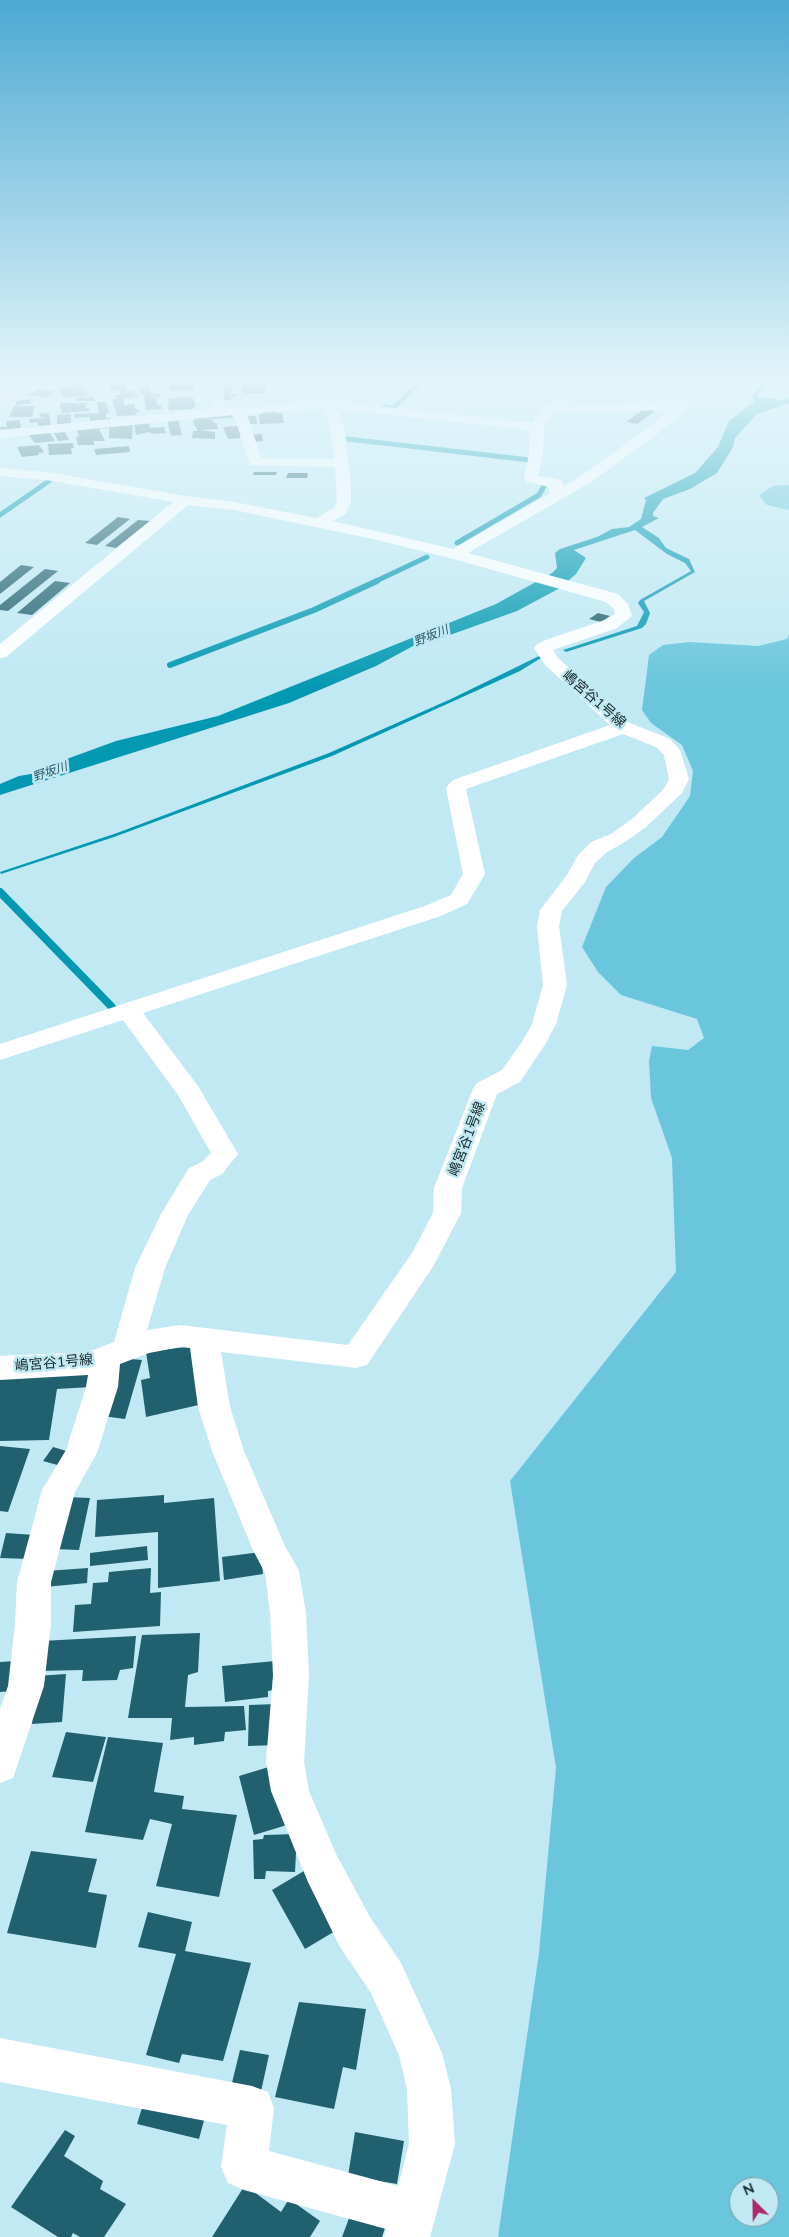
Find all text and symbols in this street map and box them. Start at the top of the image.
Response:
water label: 野坂川 [412,623,450,649]
street label: 嶋宮谷1号線 [559,667,629,731]
water label: 野坂川 [31,759,69,785]
street label: 嶋宮谷1号線 [445,1099,489,1179]
street label: 嶋宮谷1号線 [14,1351,94,1375]
north arrow [729,2177,779,2227]
text: N [740,2179,757,2199]

